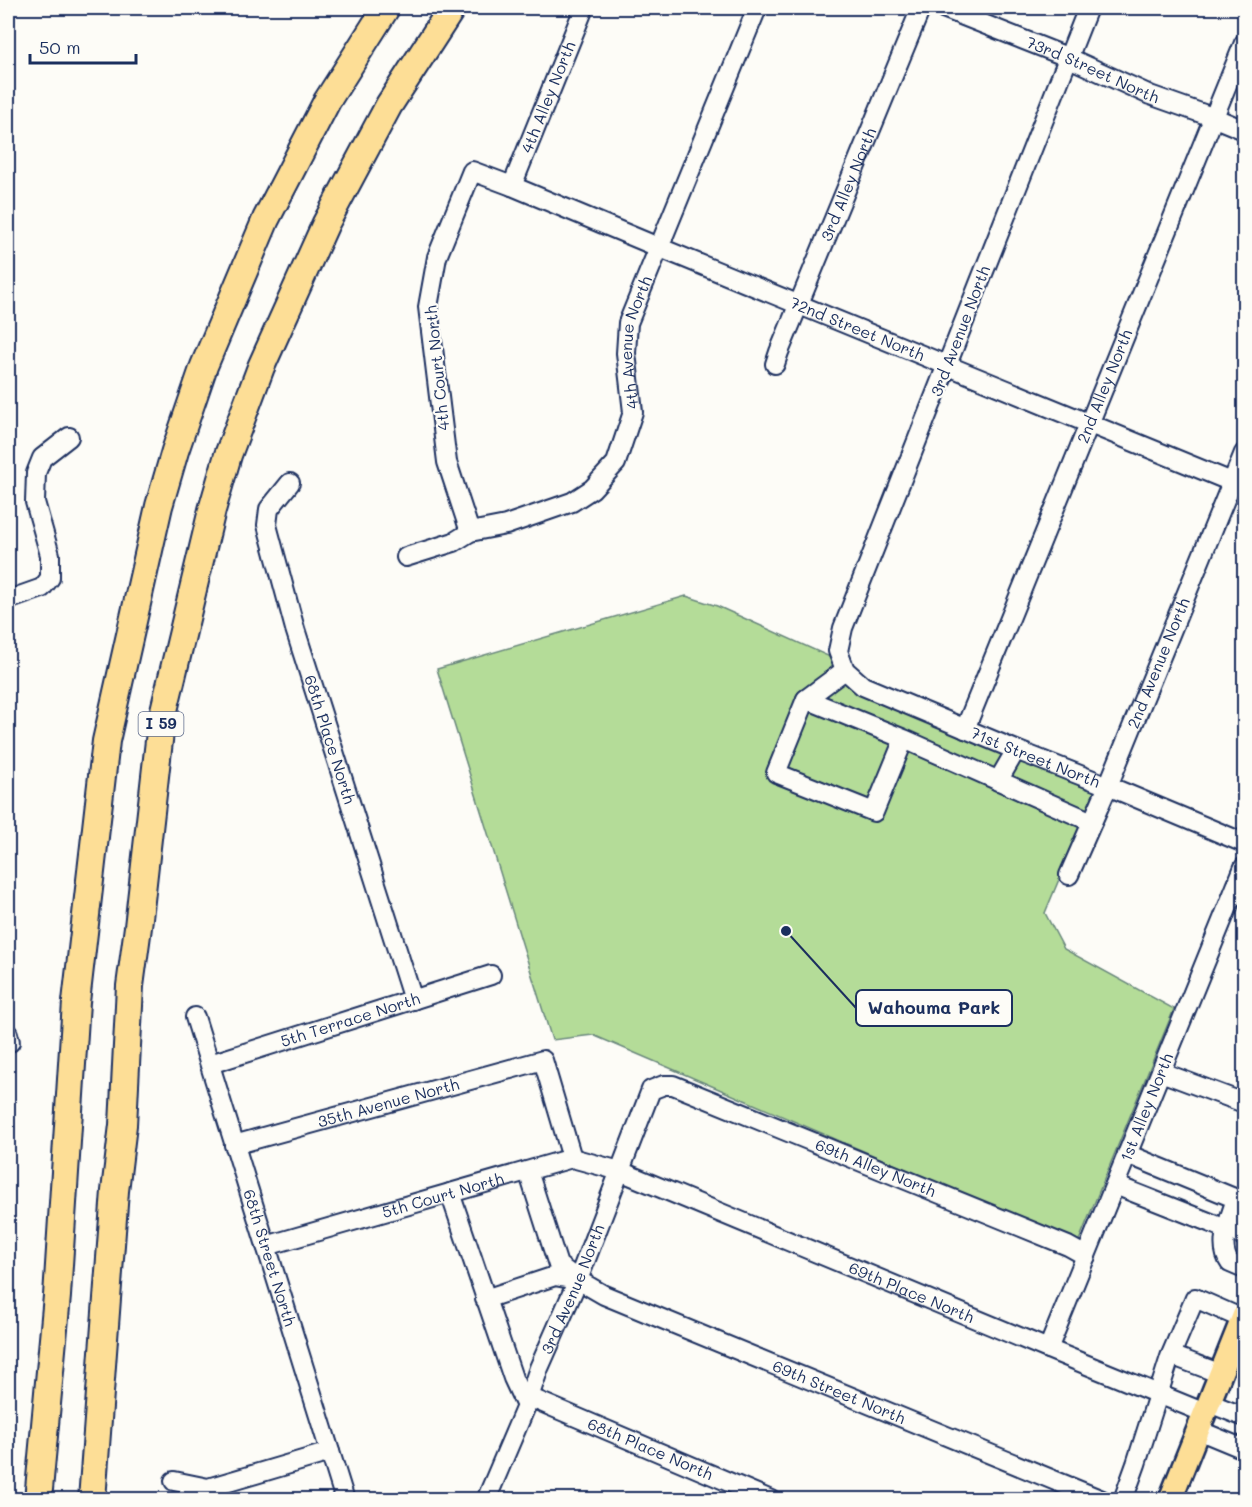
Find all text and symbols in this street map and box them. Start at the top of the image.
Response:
scale bar [30,27,136,65]
street label: 73rd Street North [1023,31,1162,107]
text: 50 m [39,35,81,59]
street label: 4th Alley North [516,38,580,156]
street label: 3rd Alley North [815,124,880,244]
street label: 3rd Avenue North [925,262,994,399]
street label: 4th Avenue North [615,272,656,410]
street label: 72nd Street North [787,291,928,365]
street label: 4th Court North [419,304,454,432]
street label: 2nd Alley North [1071,326,1136,446]
street label: 2nd Avenue North [1122,595,1194,731]
street label: 68th Place North [300,672,361,806]
road number: I 59 [138,712,184,736]
street label: 71st Street North [968,721,1103,792]
street label: 5th Terrace North [278,987,422,1051]
callout: Wahouma Park [856,990,1012,1026]
text: Wahouma Park [868,995,1000,1019]
street label: 1st Alley North [1114,1050,1177,1164]
street label: 35th Avenue North [315,1073,461,1132]
street label: 69th Alley North [813,1133,939,1201]
street label: 5th Court North [379,1167,506,1222]
street label: 68th Street North [239,1187,301,1328]
street label: 3rd Avenue North [536,1221,608,1357]
street label: 69th Place North [846,1256,978,1327]
street label: 69th Street North [770,1355,909,1428]
street label: 68th Place North [585,1412,717,1484]

